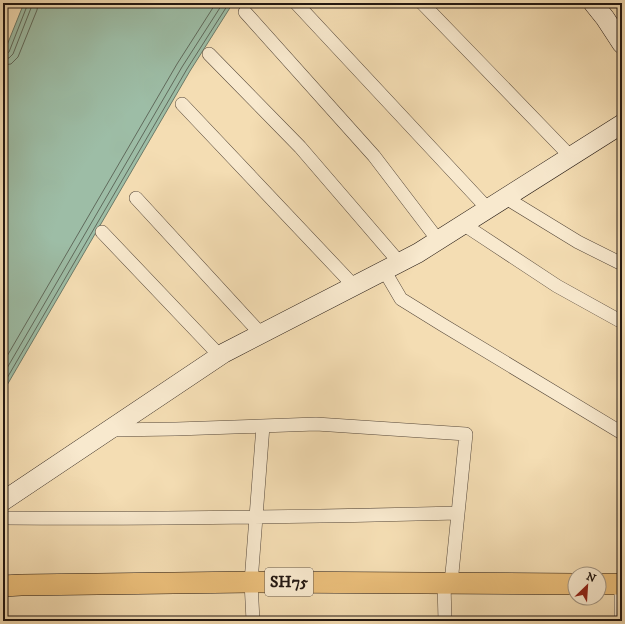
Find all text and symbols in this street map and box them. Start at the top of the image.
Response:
north arrow [567,566,607,606]
road number: SH75 [265,568,313,596]
text: N [584,570,598,586]

